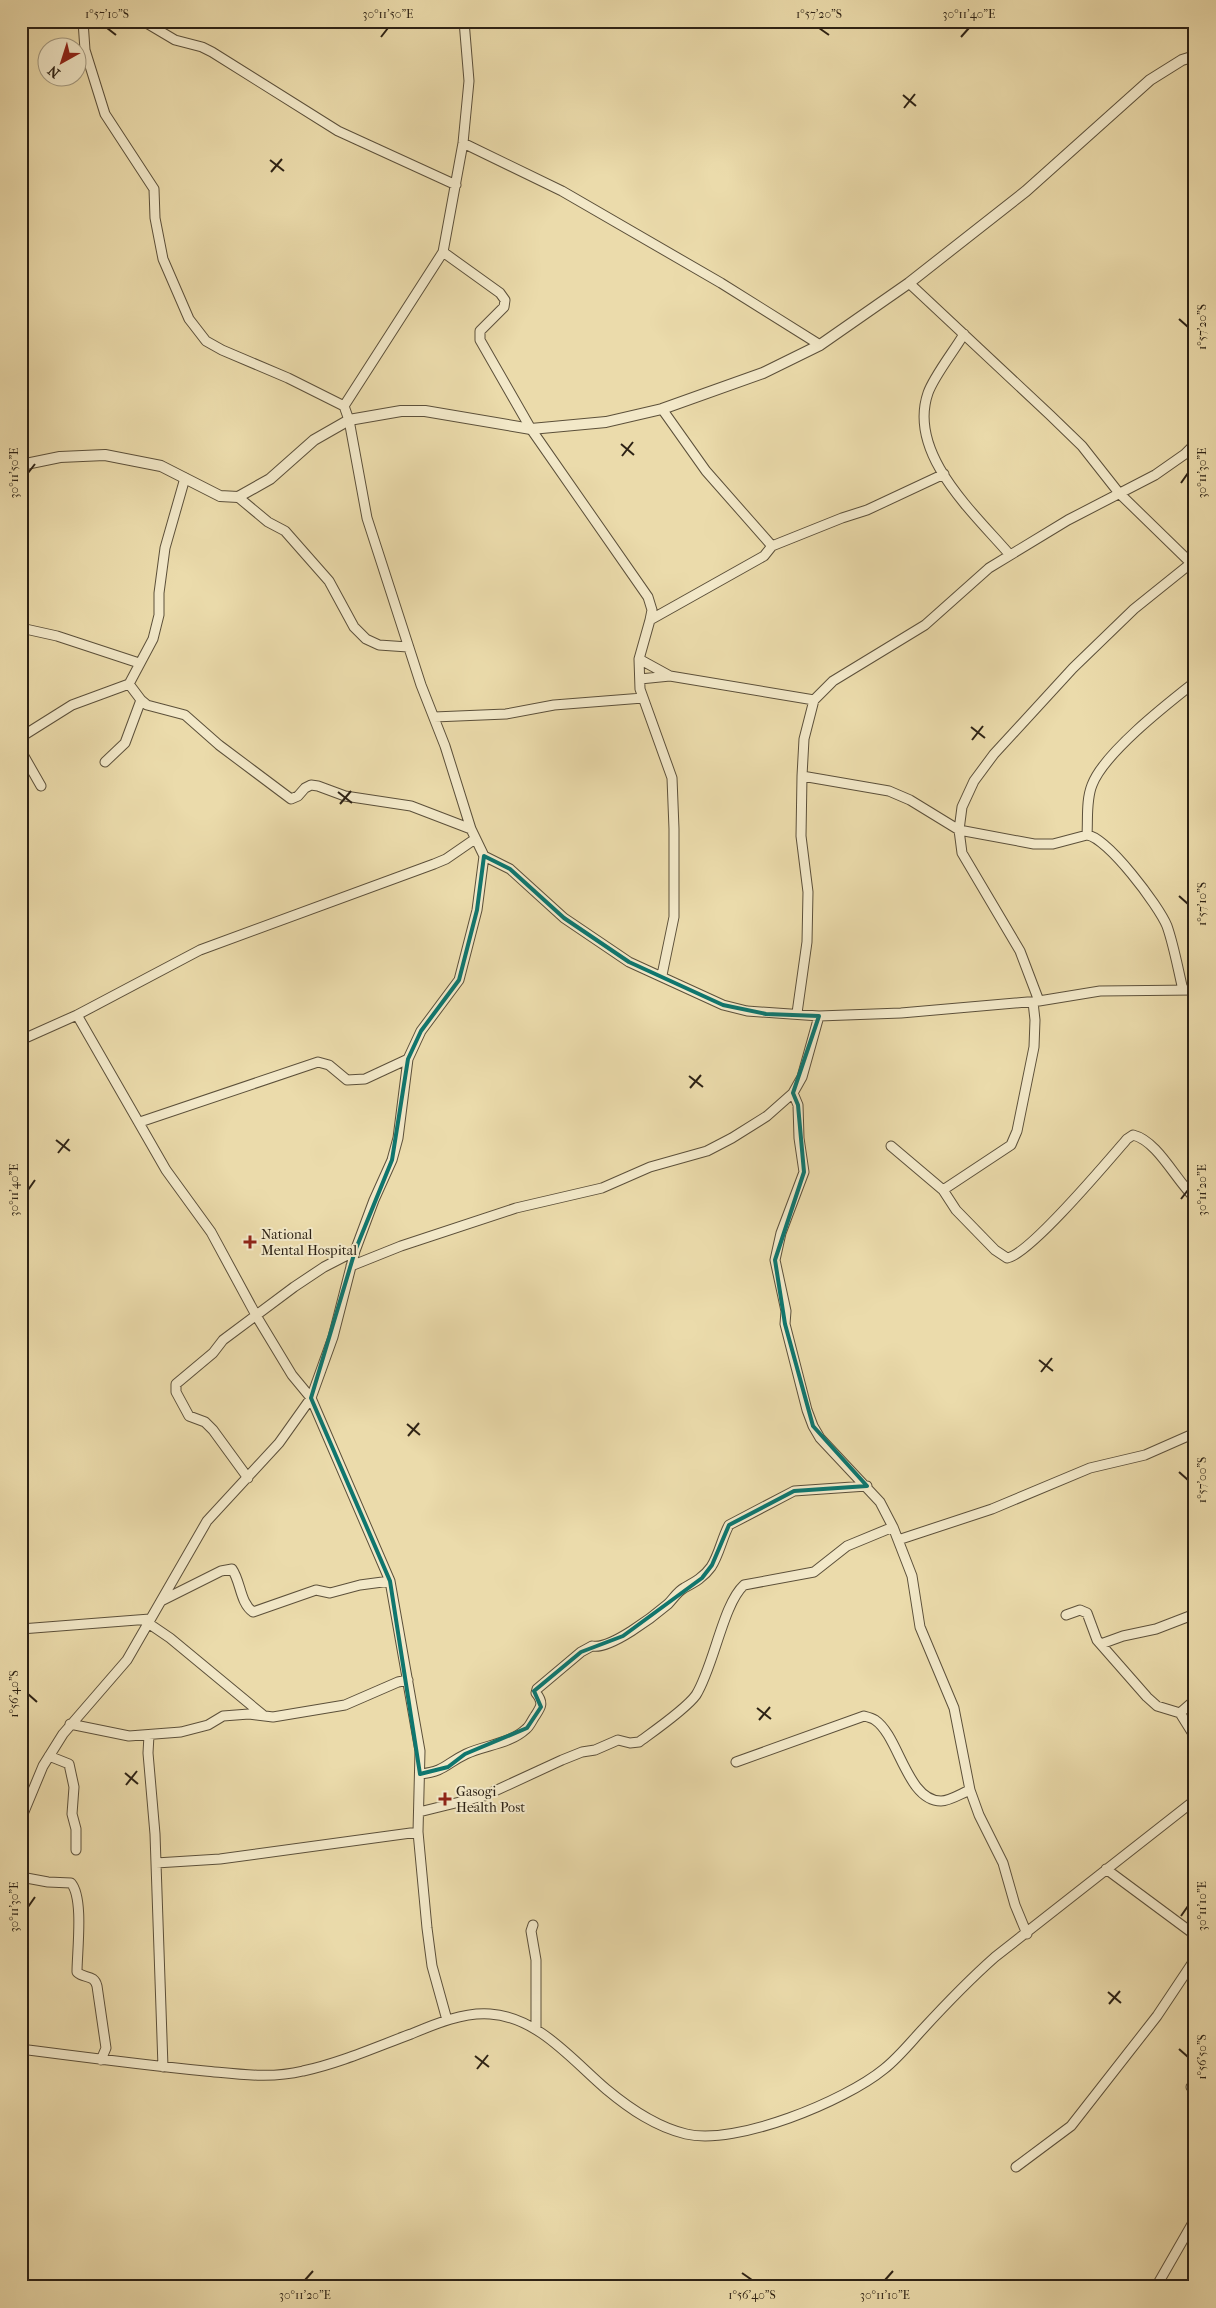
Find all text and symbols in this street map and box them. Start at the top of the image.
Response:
text: 1°57'10"S [85,7,129,21]
text: 30°11'50"E [363,7,413,21]
text: 1°57'20"S [796,7,842,21]
text: 30°11'40"E [943,7,995,21]
north arrow [38,38,88,88]
text: N [44,62,64,82]
text: 1°57'20"S [1195,304,1209,350]
text: 30°11'50"E [7,448,21,498]
text: 30°11'30"E [1195,448,1209,498]
text: 1°57'10"S [1195,882,1209,926]
text: 30°11'40"E [7,1164,21,1216]
text: 30°11'20"E [1195,1164,1209,1216]
place label: National Mental Hospital [261,1226,357,1259]
marker: National Mental Hospital [243,1235,257,1249]
text: 1°57'00"S [1195,1457,1209,1503]
text: 1°56'40"S [7,1670,21,1718]
place label: Gasogi Health Post [456,1783,525,1816]
marker: Gasogi Health Post [438,1792,452,1806]
text: 30°11'10"E [1195,1881,1209,1931]
text: 30°11'30"E [7,1882,21,1932]
text: 1°56'50"S [1195,2034,1209,2080]
text: 30°11'20"E [279,2288,331,2302]
text: 1°56'40"S [728,2288,776,2302]
text: 30°11'10"E [860,2288,910,2302]

